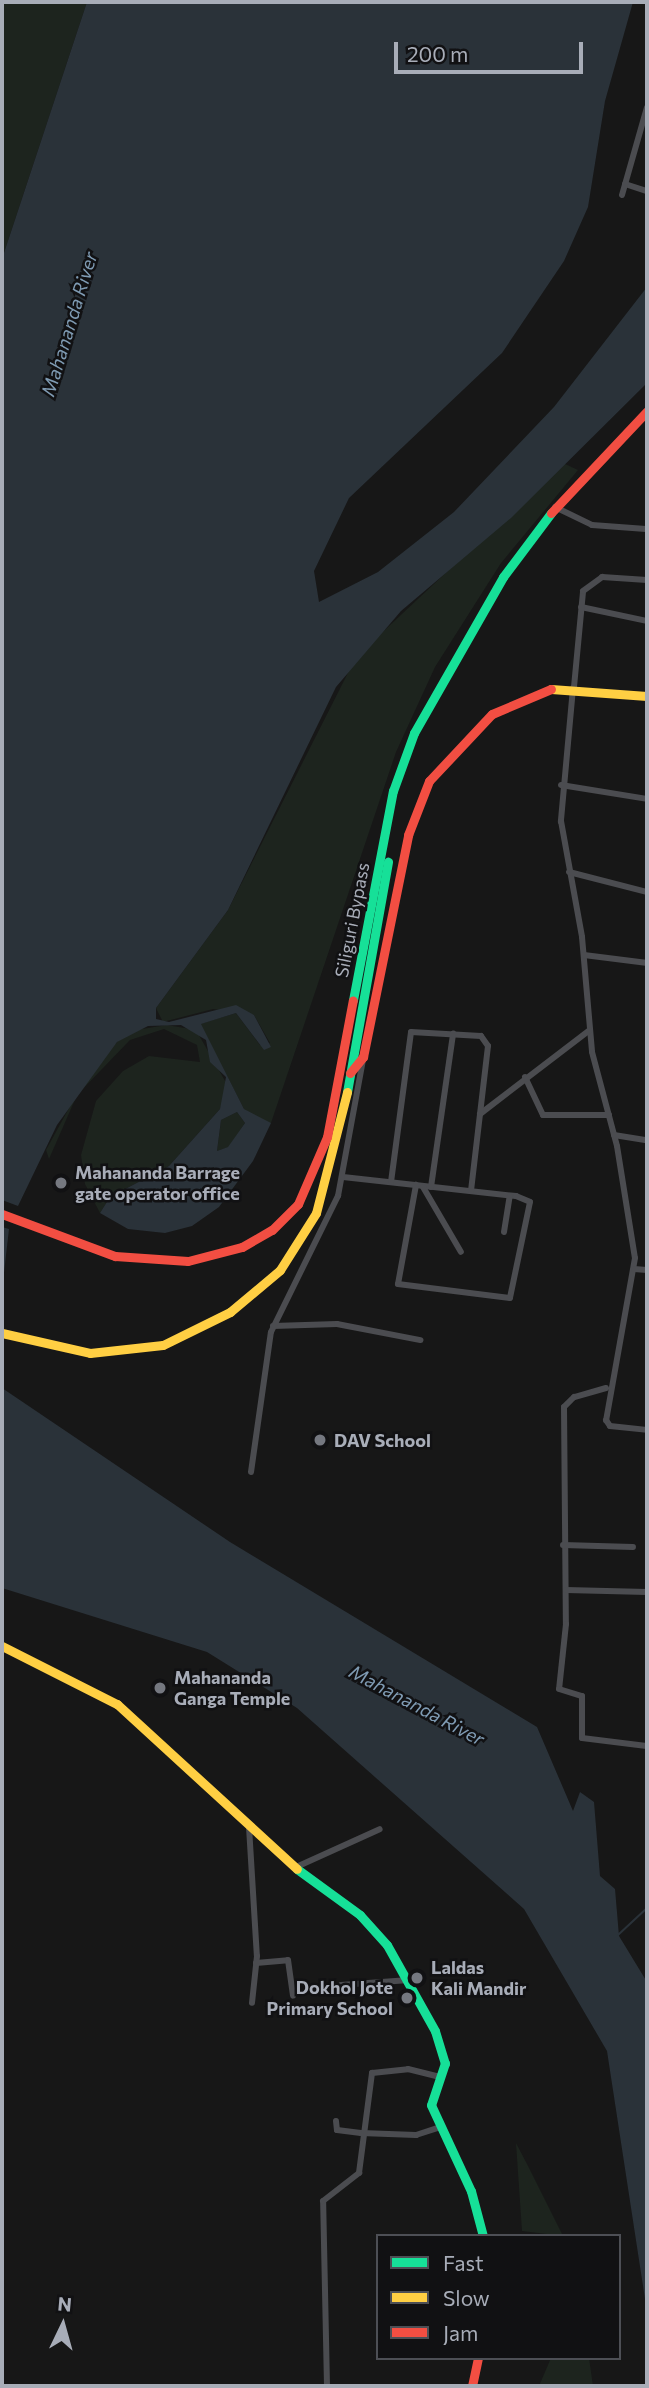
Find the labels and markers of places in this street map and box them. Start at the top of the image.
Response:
place label: Mahananda Barrage gate operator office [75,1162,240,1204]
marker: Mahananda Barrage gate operator office [53,1175,69,1191]
place label: DAV School [334,1429,431,1451]
marker: DAV School [312,1432,328,1448]
place label: Mahananda Ganga Temple [174,1667,290,1710]
marker: Mahananda Ganga Temple [152,1680,168,1696]
place label: Laldas Kali Mandir [431,1957,526,2000]
marker: Laldas Kali Mandir [409,1970,425,1986]
place label: Dokhol Jote Primary School [267,1977,393,2020]
marker: Dokhol Jote Primary School [399,1990,415,2006]

